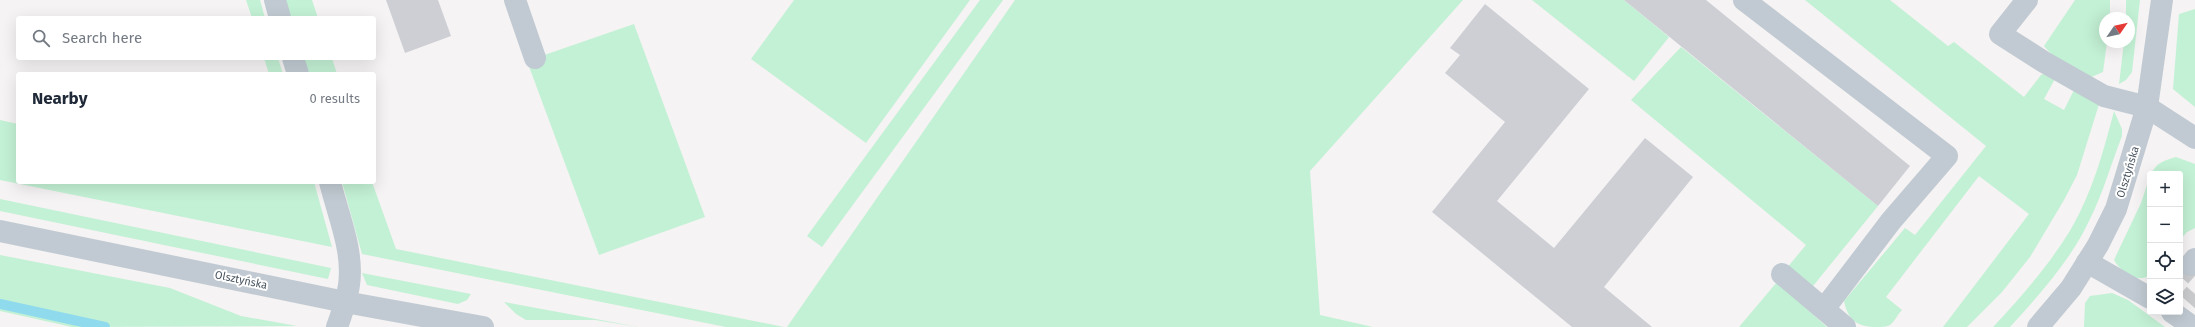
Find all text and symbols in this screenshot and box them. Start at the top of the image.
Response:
north arrow [2099,12,2135,48]
search box [16,16,376,60]
icon: search [30,27,52,49]
text: Search here [62,29,142,47]
text: Nearby [32,88,87,109]
text: 0 results [309,91,360,106]
street label: Olsztyńska [2114,145,2142,199]
map controls [2147,171,2183,315]
button: + [2147,171,2183,207]
button: − [2147,207,2183,243]
button: locate [2147,243,2183,279]
street label: Olsztyńska [214,268,268,292]
button: layers [2147,279,2183,315]

